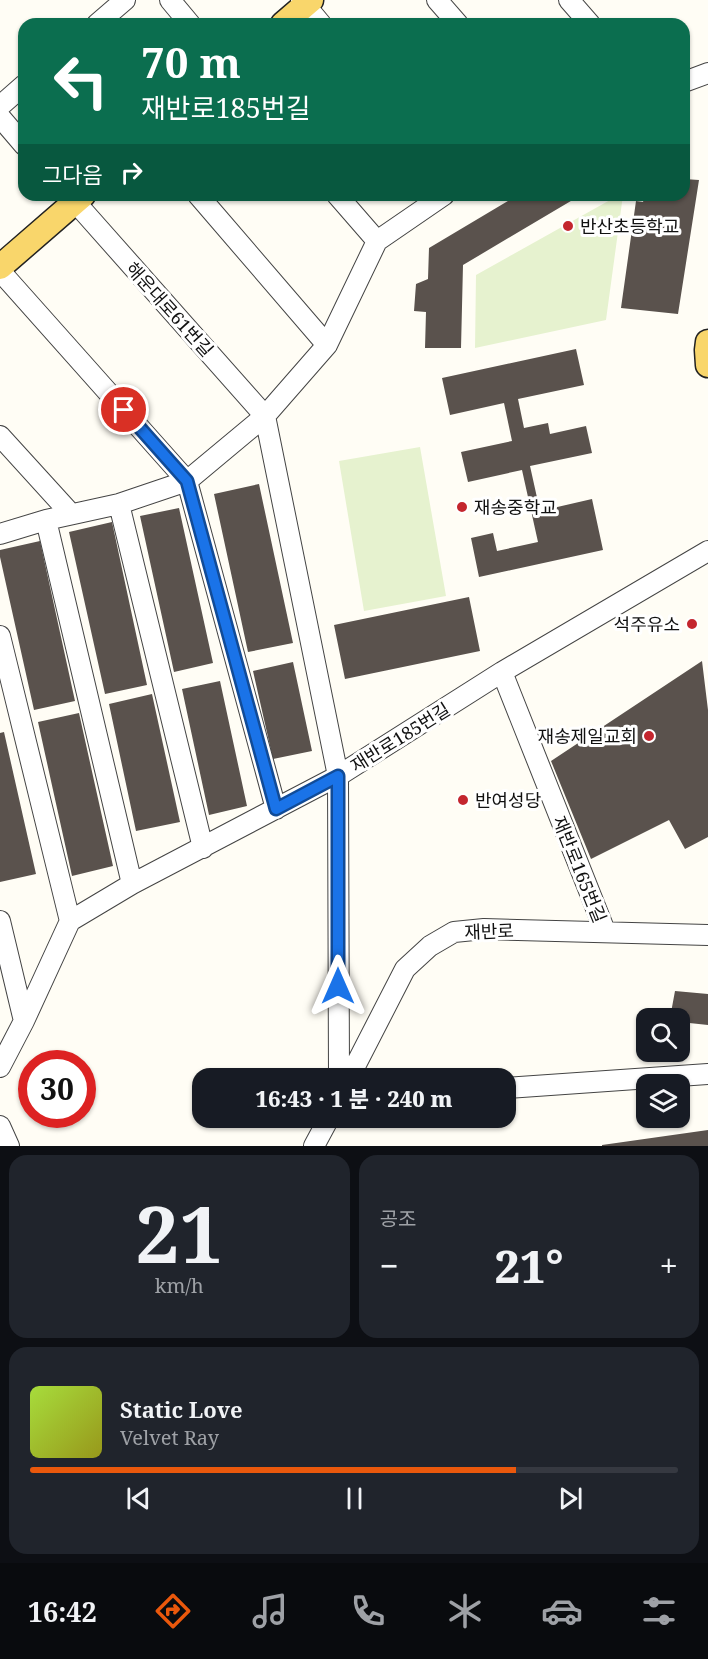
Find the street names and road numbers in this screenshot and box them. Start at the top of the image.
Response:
street label: 해운대로61번길 [121,257,219,361]
street label: 재반로185번길 [346,697,454,777]
street label: 재반로165번길 [548,812,612,926]
street label: 재반로 [464,918,514,944]

